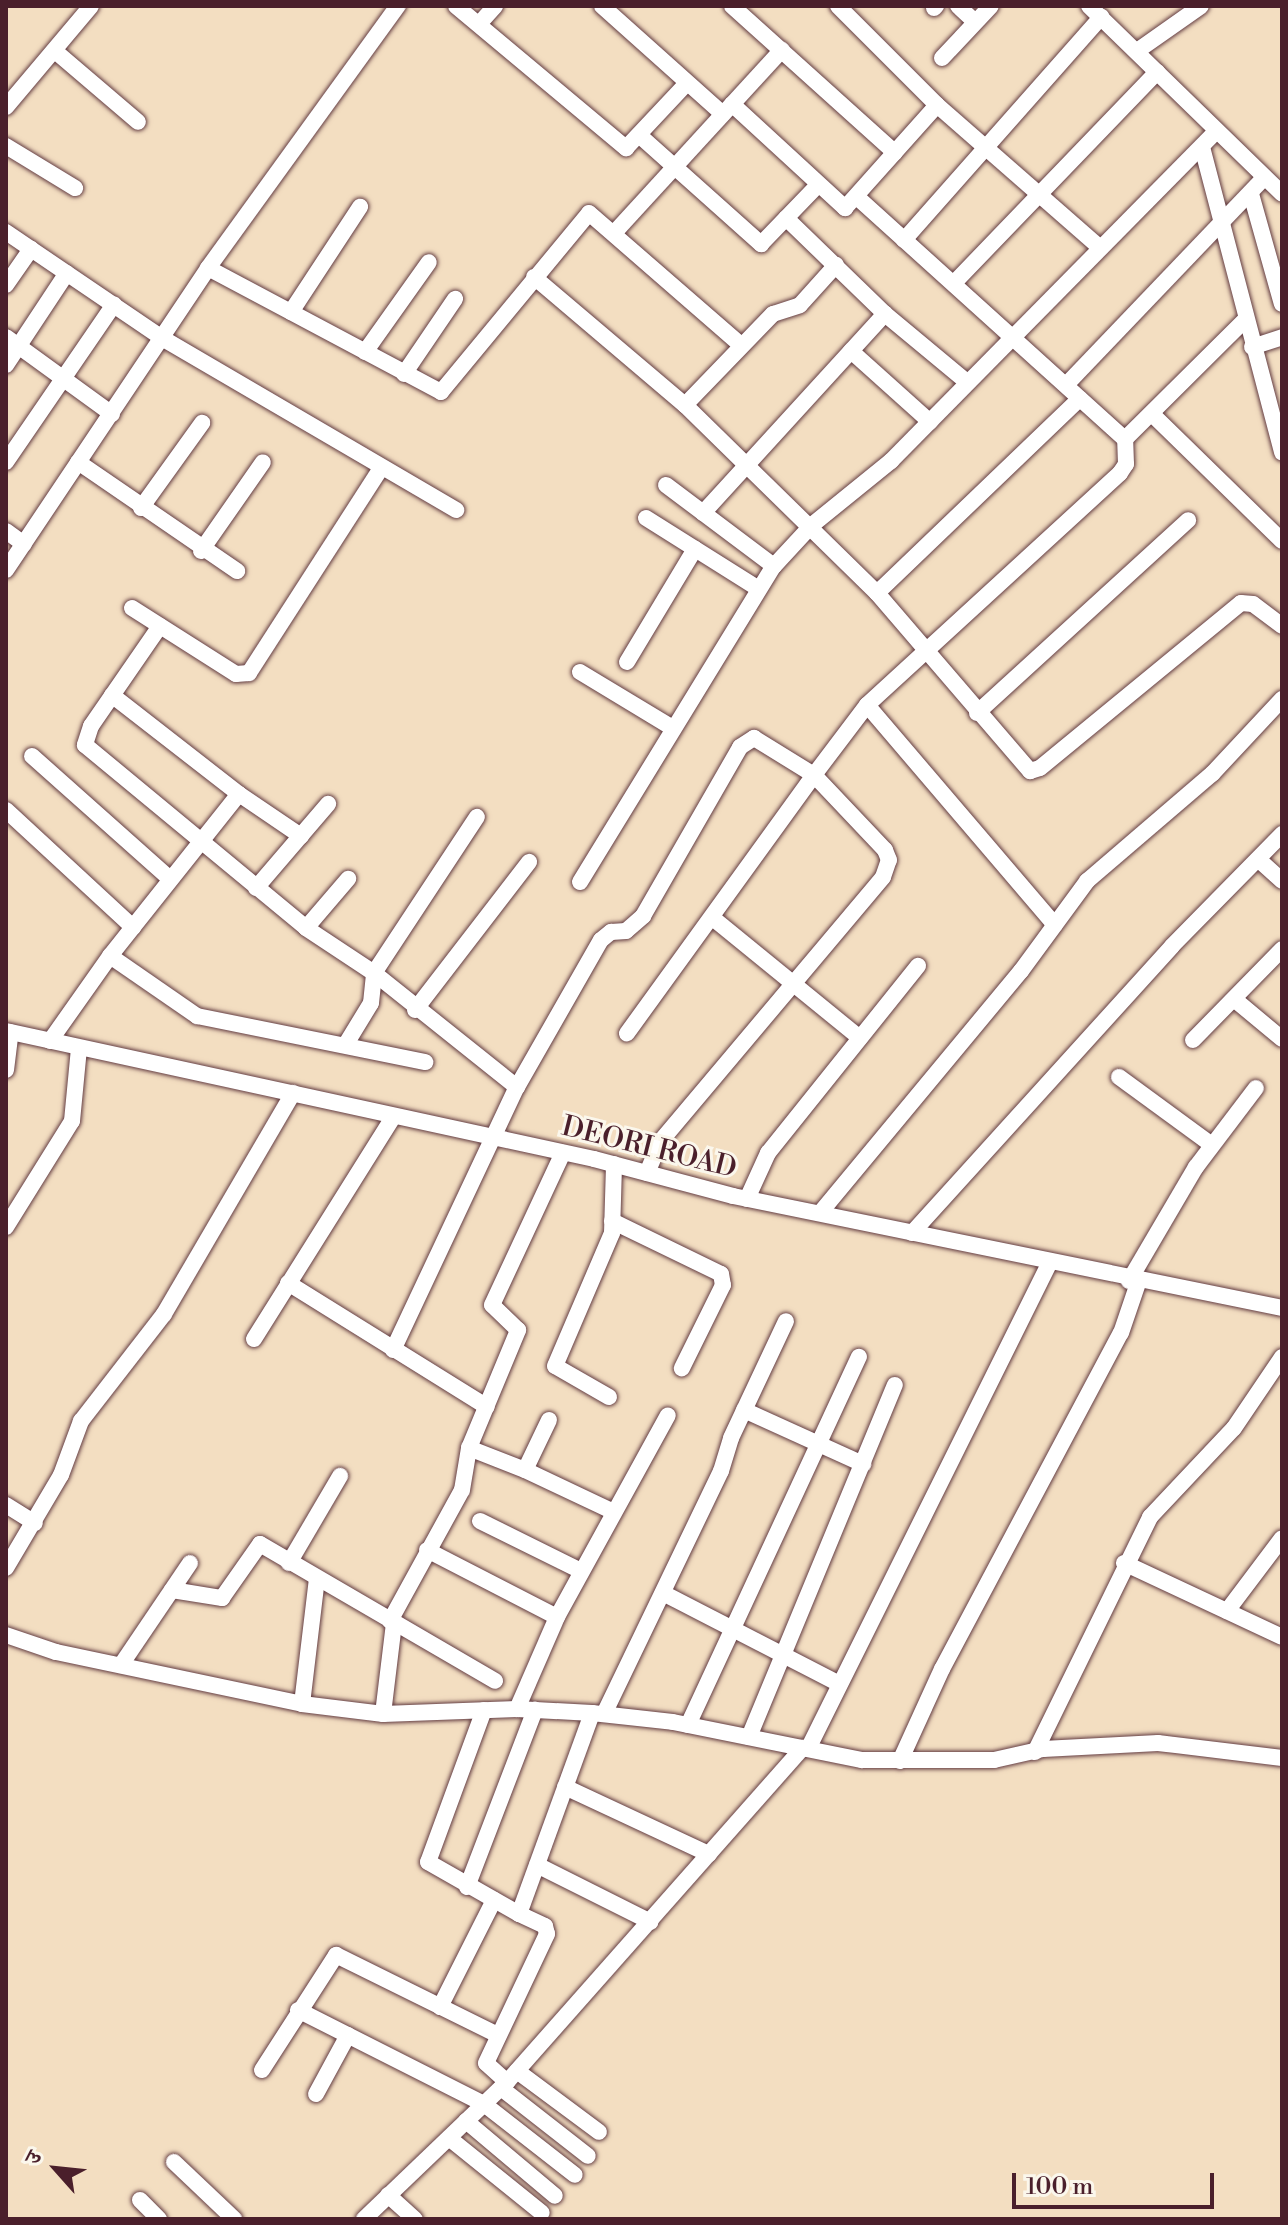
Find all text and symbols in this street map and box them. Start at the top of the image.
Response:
street label: DEORI ROAD [558,1110,740,1186]
north arrow [16,2129,96,2209]
text: उ [20,2147,49,2169]
scale bar [1016,2157,1218,2207]
text: 100 m [1026,2172,1093,2202]

